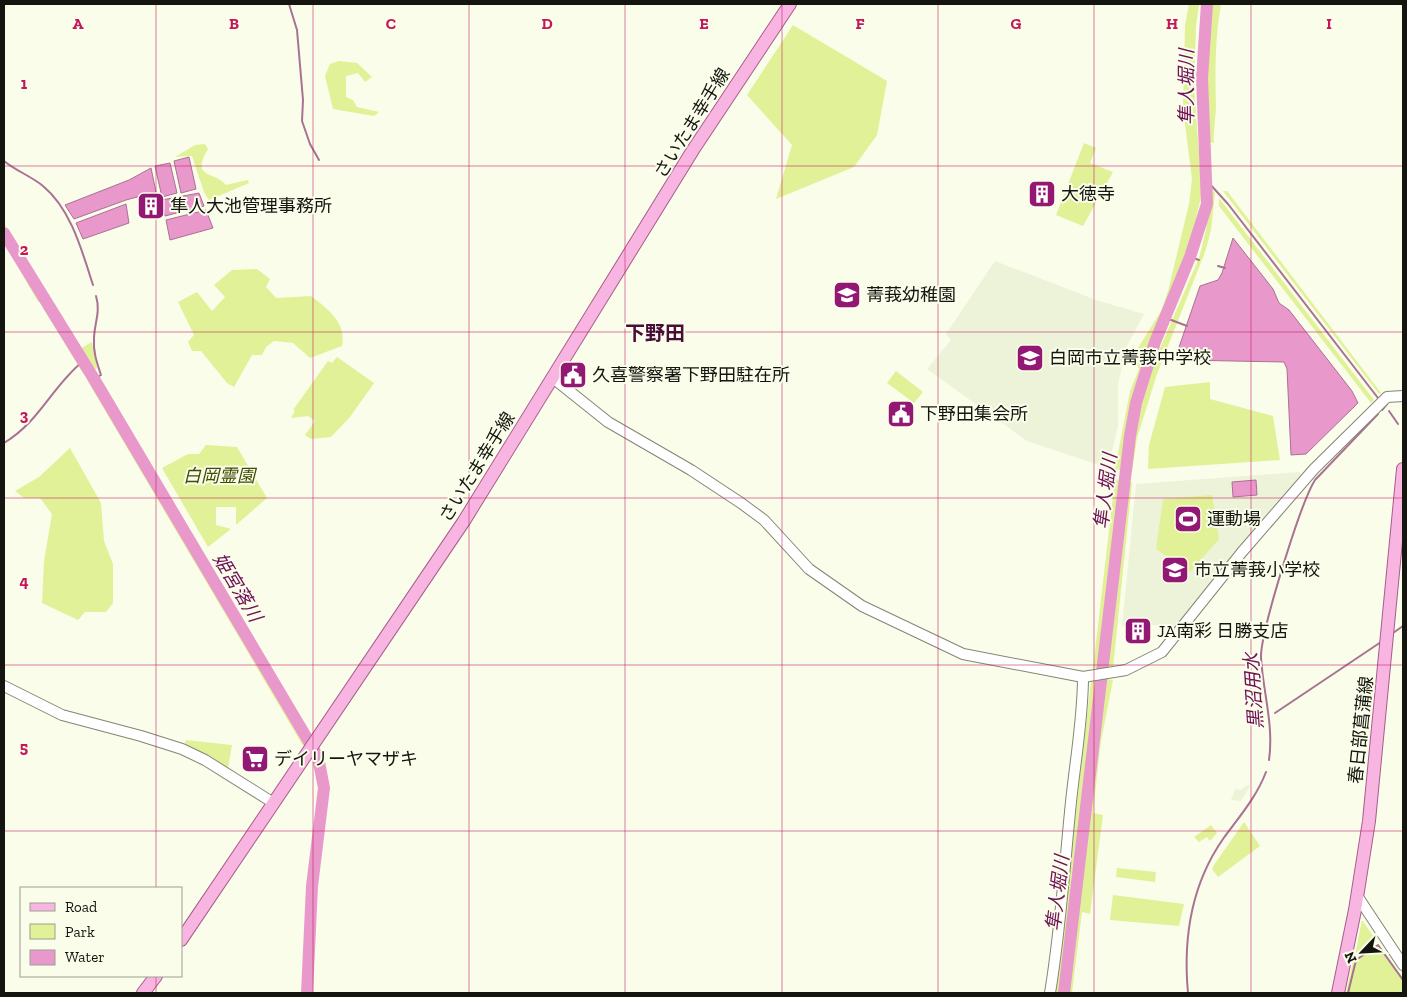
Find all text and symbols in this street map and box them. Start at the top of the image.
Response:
text: A [73,14,84,33]
text: B [229,14,239,33]
text: C [386,14,396,33]
text: D [541,14,553,33]
text: E [699,14,709,33]
text: F [855,14,865,33]
text: G [1011,14,1022,33]
text: H [1166,14,1178,33]
text: I [1326,14,1332,33]
water label: 隼人堀川 [1175,47,1198,125]
street label: さいたま幸手線 [649,64,735,182]
text: 1 [21,74,28,93]
building icon: 大徳寺 [1027,179,1057,209]
place label: 大徳寺 [1061,183,1115,205]
building icon: 隼人大池管理事務所 [136,191,166,221]
place label: 隼人大池管理事務所 [170,195,332,217]
text: 2 [20,240,29,259]
school or university icon: 菁莪幼稚園 [832,280,862,310]
place label: 菁莪幼稚園 [866,284,956,306]
district label: 下野田 [625,321,685,345]
school or university icon: 白岡市立菁莪中学校 [1015,343,1045,373]
place label: 白岡市立菁莪中学校 [1049,347,1211,369]
public building icon: 久喜警察署下野田駐在所 [558,360,588,390]
place label: 久喜警察署下野田駐在所 [592,364,790,386]
public building icon: 下野田集会所 [886,399,916,429]
place label: 下野田集会所 [920,403,1028,425]
text: 3 [20,406,29,425]
street label: さいたま幸手線 [434,408,520,526]
water label: 隼人堀川 [1089,450,1122,530]
park label: 白岡霊園 [183,465,258,487]
sports icon: 運動場 [1173,504,1203,534]
place label: 運動場 [1207,508,1261,530]
water label: 姫宮落川 [208,549,268,627]
school or university icon: 市立菁莪小学校 [1160,555,1190,585]
place label: 市立菁莪小学校 [1194,559,1320,581]
text: 4 [19,572,29,591]
building icon: JA南彩 日勝支店 [1123,616,1153,646]
place label: JA南彩 日勝支店 [1157,620,1288,642]
water label: 黒沼用水 [1239,650,1268,730]
street label: 春日部菖蒲線 [1344,675,1378,785]
text: 5 [20,738,28,757]
supermarket icon: デイリーヤマザキ [240,744,270,774]
place label: デイリーヤマザキ [274,748,418,770]
water label: 隼人堀川 [1041,852,1074,932]
legend [20,887,182,977]
text: Road [65,898,98,916]
text: Park [65,923,95,941]
north arrow [1337,927,1387,977]
text: Water [65,948,105,966]
text: N [1341,949,1361,966]

